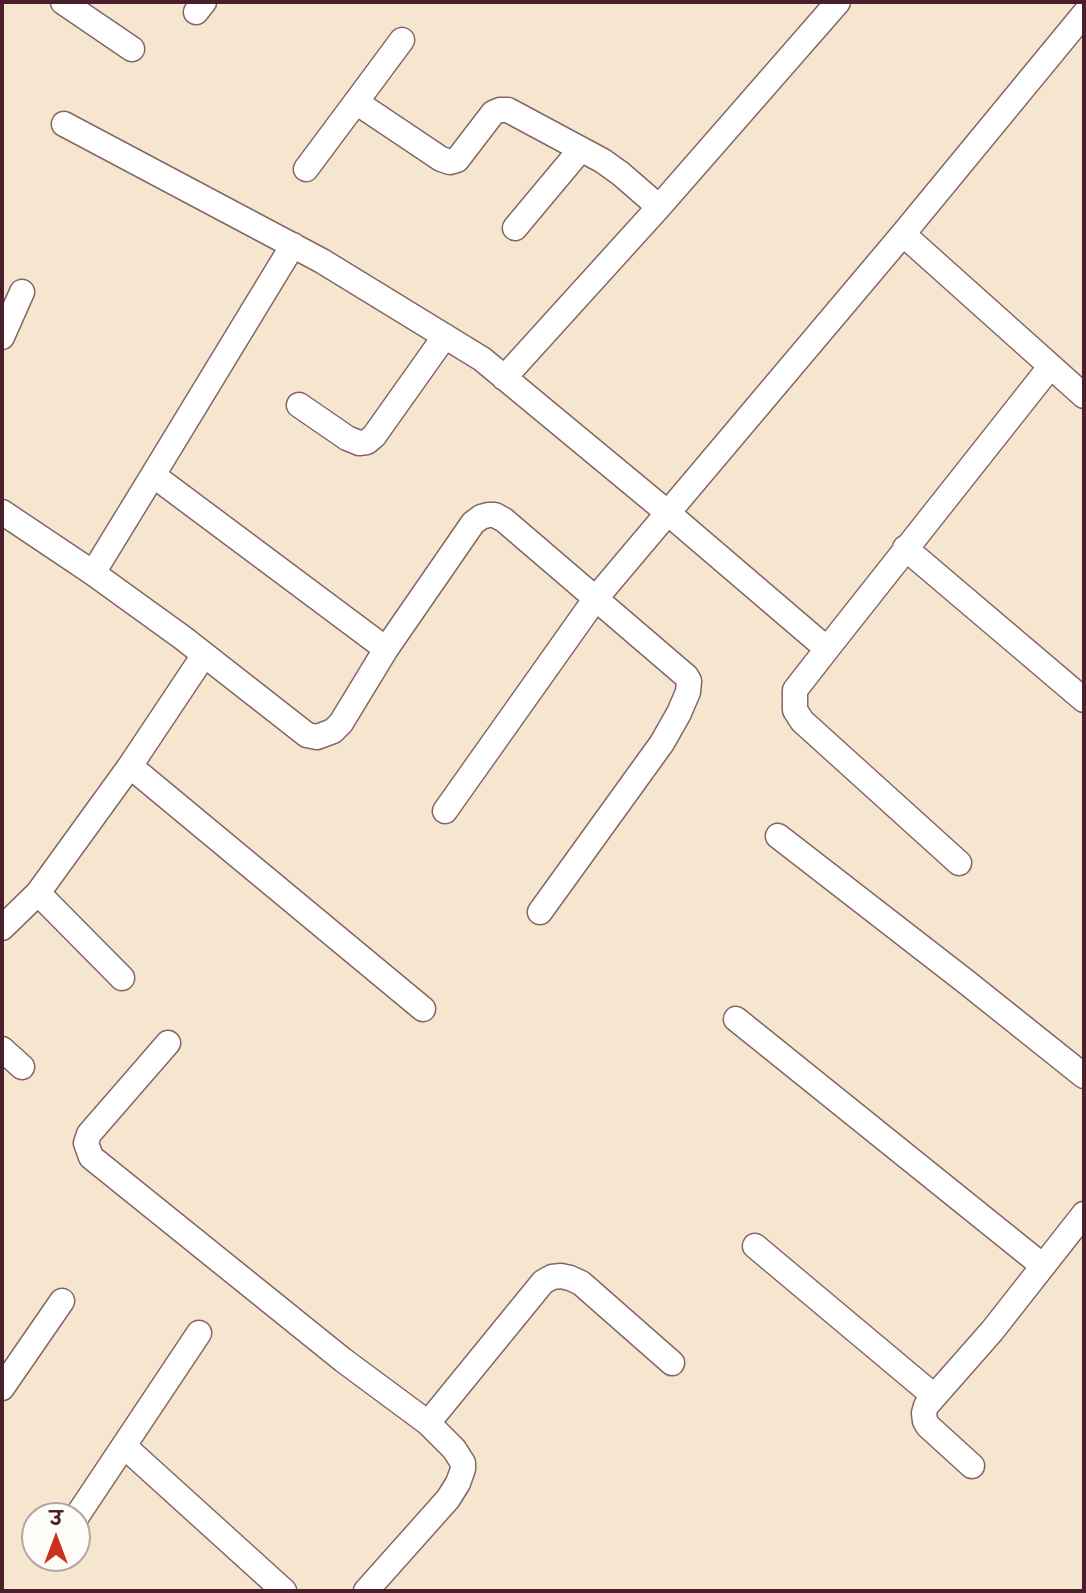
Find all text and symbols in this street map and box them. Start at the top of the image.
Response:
north arrow [21,1502,91,1572]
text: उ [50,1505,62,1531]

